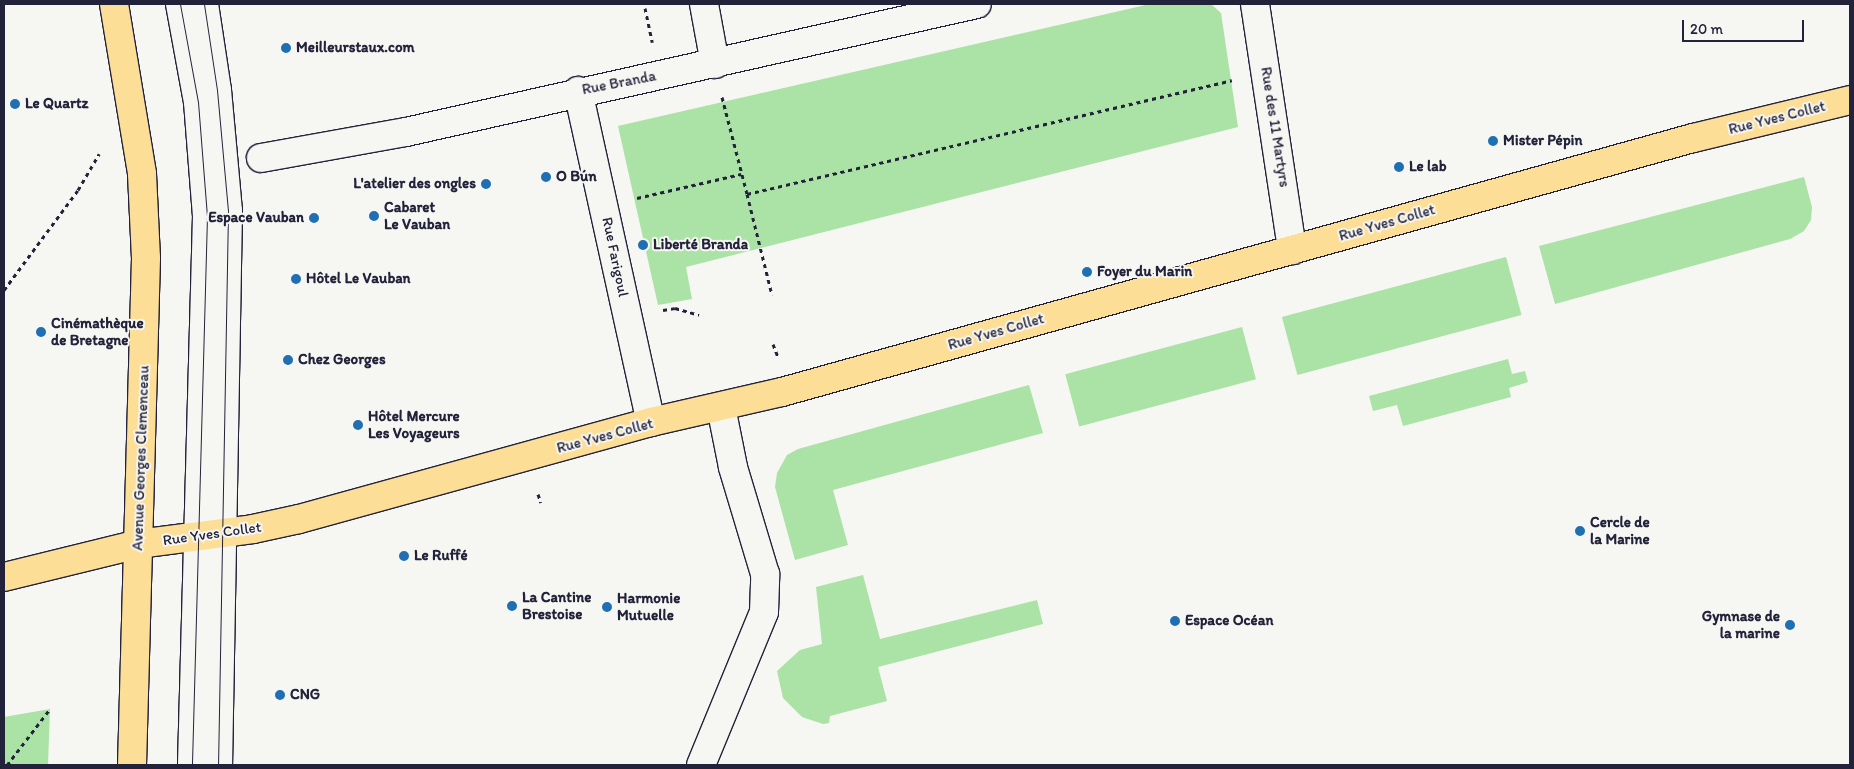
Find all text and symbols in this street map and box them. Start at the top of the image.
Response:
scale bar [1684,10,1806,42]
text: 20 m [1690,20,1723,38]
place label: Meilleurstaux.com [296,39,415,57]
marker: Meilleurstaux.com [280,42,292,54]
street label: Rue des 11 Martyrs [1257,66,1293,188]
street label: Rue Branda [581,67,657,99]
place label: Le Quartz [25,95,88,113]
street label: Rue Yves Collet [1727,97,1827,139]
marker: Le Quartz [9,98,21,110]
place label: Mister Pépin [1503,132,1582,150]
marker: Mister Pépin [1487,135,1499,147]
place label: Le lab [1409,158,1447,176]
marker: Le lab [1393,161,1405,173]
place label: O Bún [556,168,597,186]
marker: O Bún [540,171,552,183]
place label: L'atelier des ongles [353,175,476,193]
marker: L'atelier des ongles [480,178,492,190]
place label: Cabaret Le Vauban [384,198,450,233]
street label: Rue Yves Collet [1337,201,1437,245]
place label: Espace Vauban [208,209,304,227]
marker: Cabaret Le Vauban [368,210,380,222]
marker: Espace Vauban [308,212,320,224]
street label: Rue Farigoul [598,216,632,298]
place label: Liberté Branda [653,236,748,254]
marker: Liberté Branda [637,239,649,251]
place label: Foyer du Marin [1097,263,1192,281]
marker: Foyer du Marin [1081,266,1093,278]
place label: Hôtel Le Vauban [306,270,410,288]
marker: Hôtel Le Vauban [290,273,302,285]
street label: Rue Yves Collet [946,310,1046,354]
place label: Cinémathèque de Bretagne [51,314,144,349]
marker: Cinémathèque de Bretagne [35,326,47,338]
place label: Chez Georges [298,351,386,369]
marker: Chez Georges [282,354,294,366]
street label: Avenue Georges Clemenceau [129,365,153,551]
place label: Hôtel Mercure Les Voyageurs [368,407,459,442]
street label: Rue Yves Collet [555,414,655,458]
marker: Hôtel Mercure Les Voyageurs [352,419,364,431]
place label: Cercle de la Marine [1590,513,1650,548]
street label: Rue Yves Collet [162,518,262,550]
marker: Cercle de la Marine [1574,525,1586,537]
place label: Le Ruffé [414,547,468,565]
marker: Le Ruffé [398,550,410,562]
place label: La Cantine Brestoise [522,588,592,623]
place label: Harmonie Mutuelle [617,589,680,624]
marker: La Cantine Brestoise [506,600,518,612]
marker: Harmonie Mutuelle [601,601,613,613]
place label: Gymnase de la marine [1702,607,1780,642]
place label: Espace Océan [1185,612,1273,630]
marker: Espace Océan [1169,615,1181,627]
marker: Gymnase de la marine [1784,619,1796,631]
place label: CNG [290,686,320,704]
marker: CNG [274,689,286,701]

